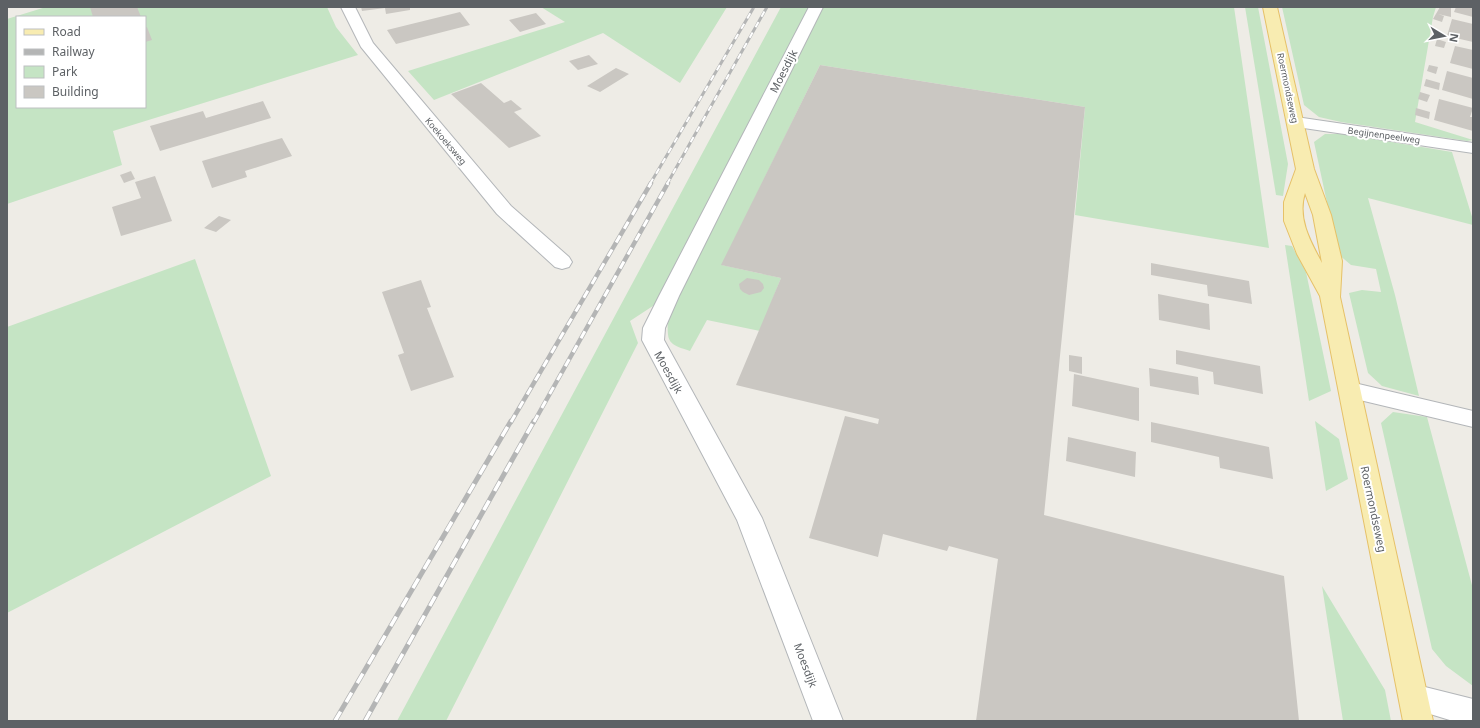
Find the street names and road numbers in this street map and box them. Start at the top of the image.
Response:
street label: Moesdijk [766,47,800,95]
street label: Roermondseweg [1274,52,1302,124]
street label: Koekoeksweg [422,115,470,167]
street label: Begijnenpeelweg [1347,123,1421,147]
street label: Moesdijk [651,348,687,396]
street label: Roermondseweg [1358,465,1390,553]
street label: Moesdijk [791,641,821,689]

